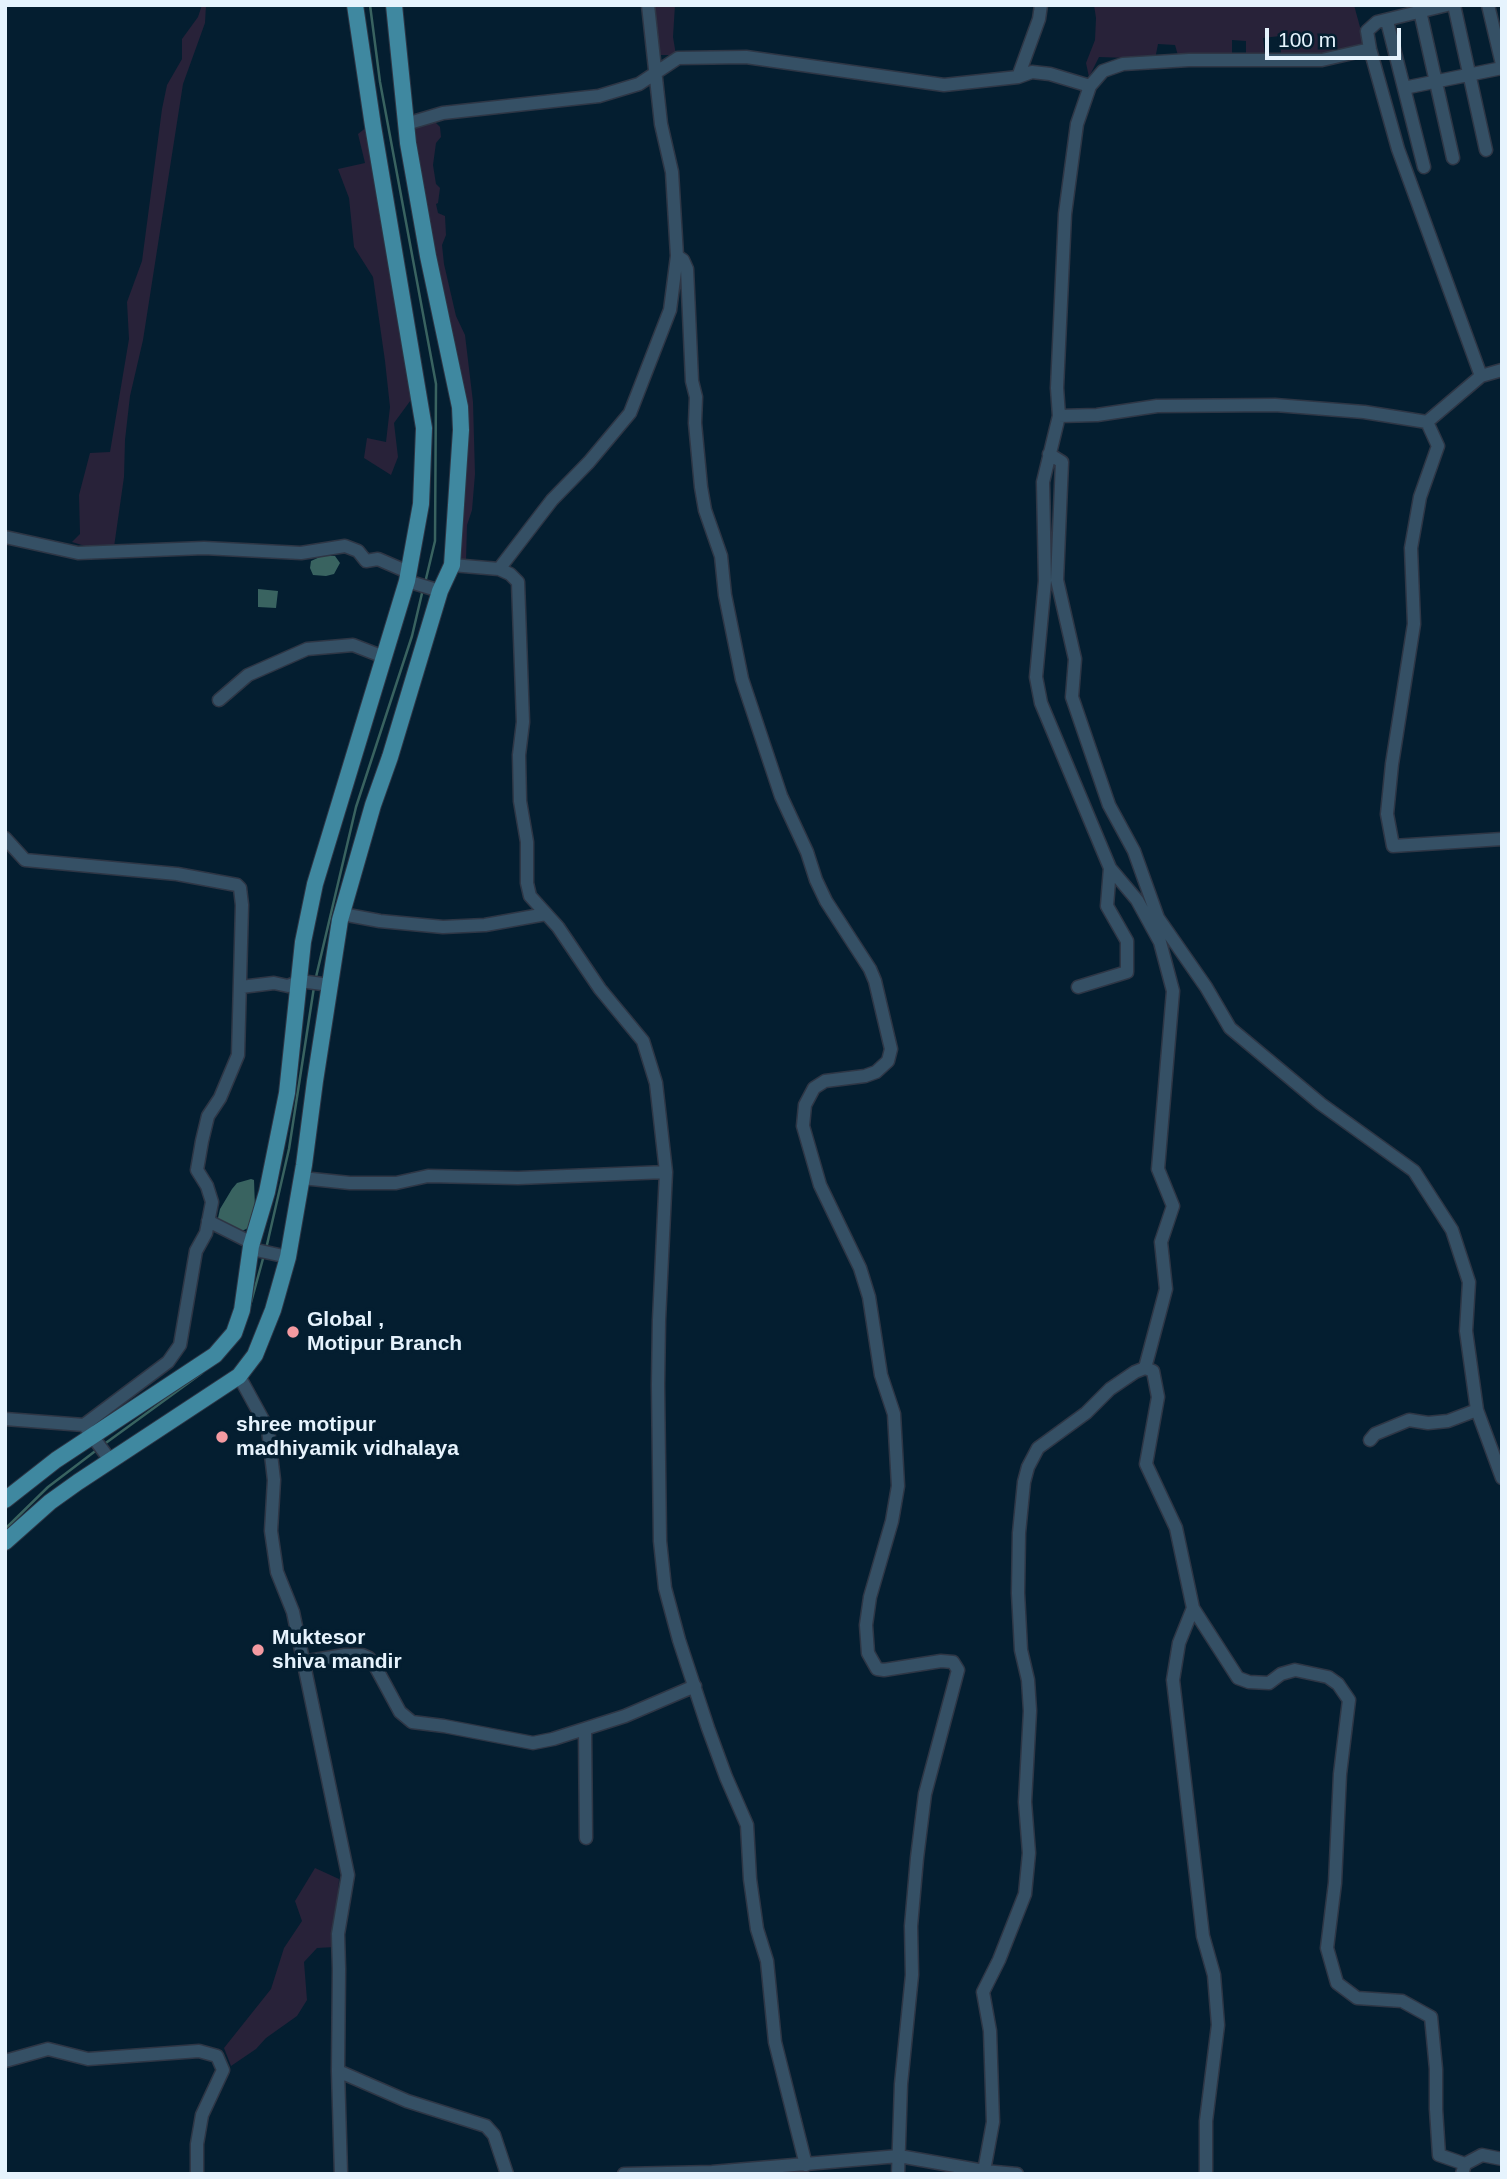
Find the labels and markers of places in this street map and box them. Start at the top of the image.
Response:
place label: Global , Motipur Branch [307,1307,462,1357]
marker: Global , Motipur Branch [285,1324,301,1340]
place label: shree motipur madhiyamik vidhalaya [236,1412,459,1462]
marker: shree motipur madhiyamik vidhalaya [214,1429,230,1445]
place label: Muktesor shiva mandir [272,1625,402,1675]
marker: Muktesor shiva mandir [250,1642,266,1658]

